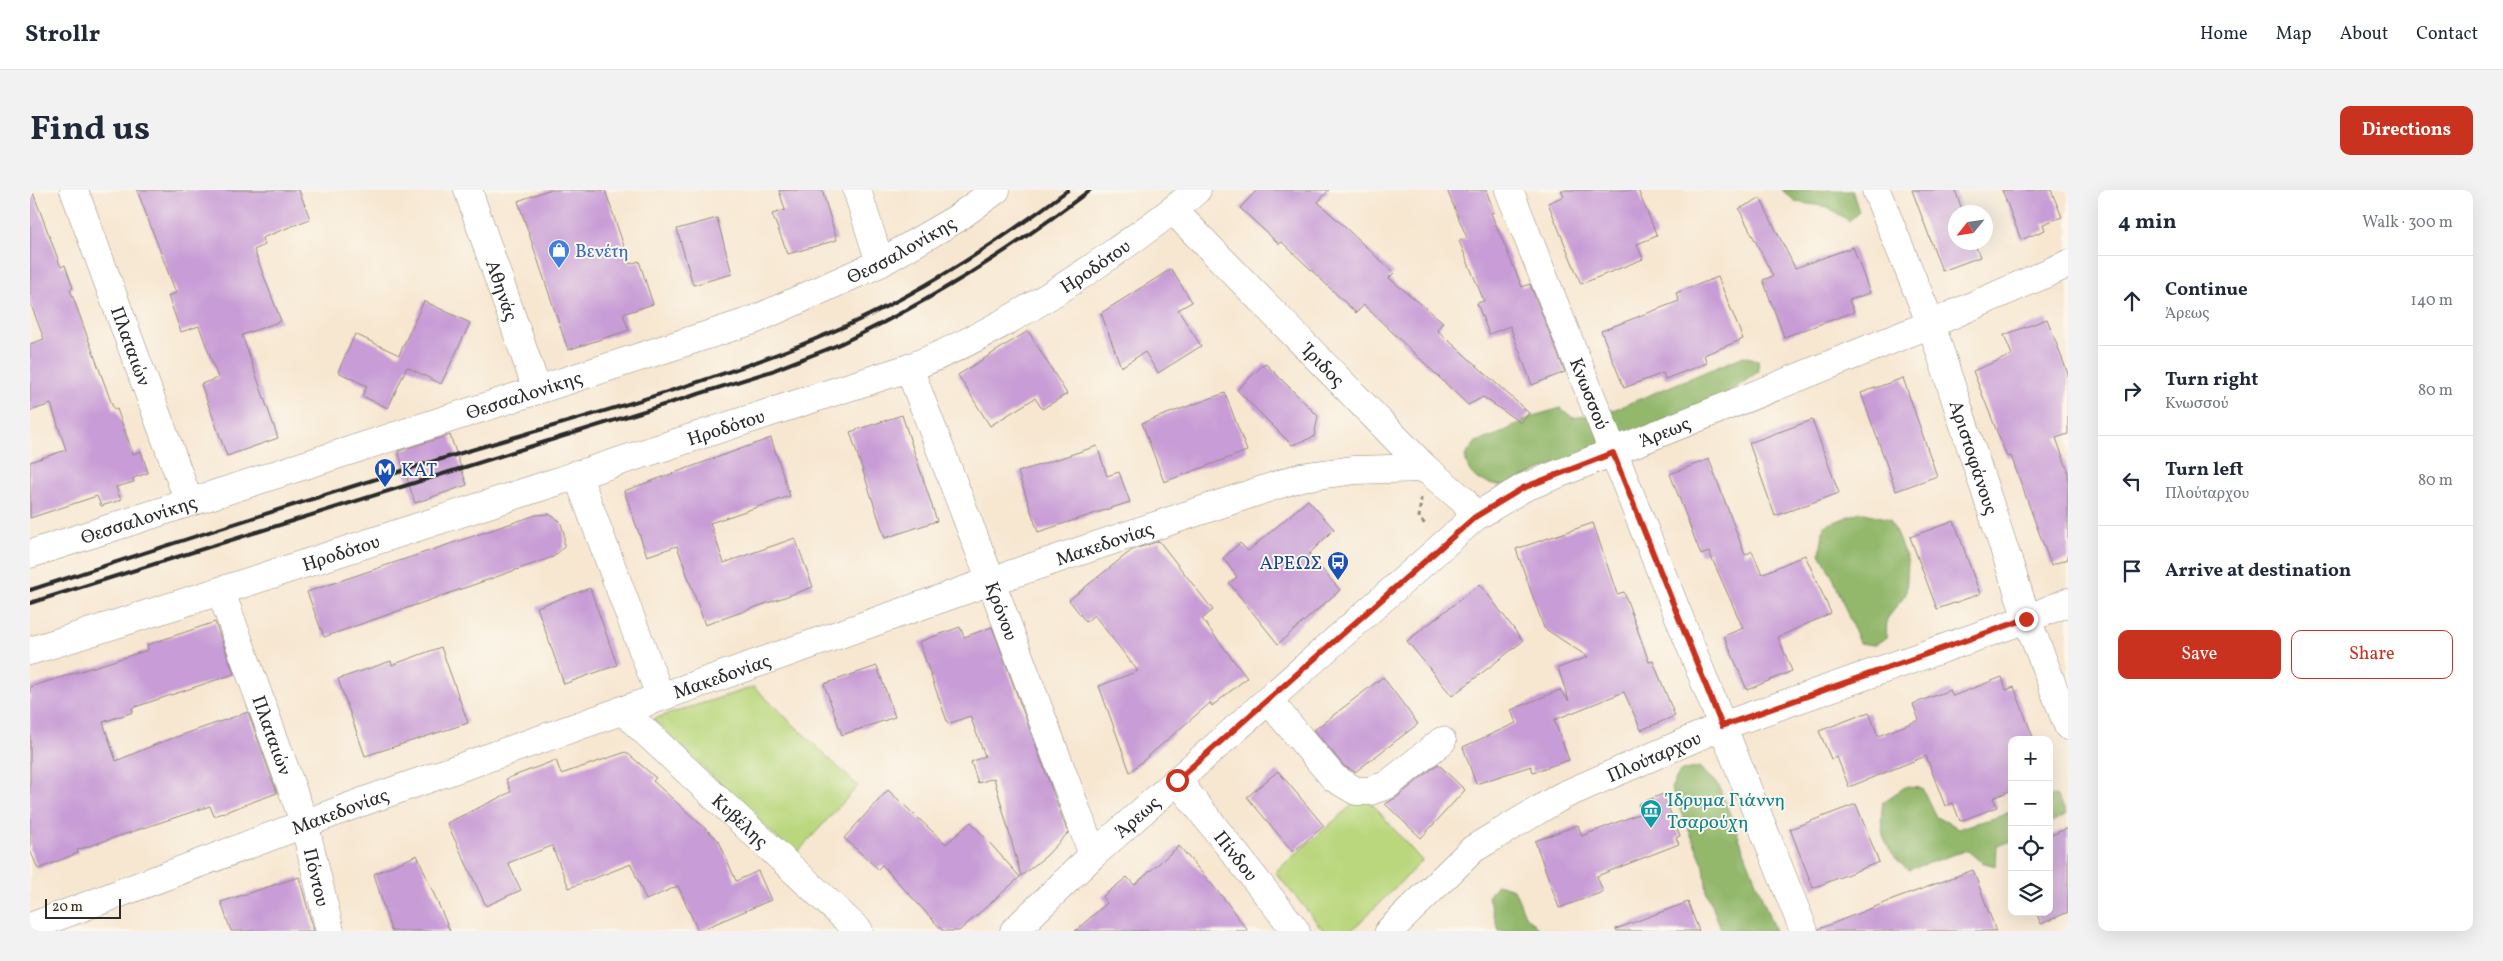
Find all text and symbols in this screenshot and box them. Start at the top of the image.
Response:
text: Strollr [25,18,100,52]
text: Home [2200,22,2248,47]
text: Map [2276,22,2312,47]
text: About [2340,22,2388,47]
text: Contact [2416,22,2478,47]
text: Find us [30,106,150,154]
button: Directions [2340,106,2473,155]
north arrow [1948,205,1993,250]
text: 4 min [2118,208,2177,237]
street label: Θεσσαλονίκης [843,211,961,291]
text: Walk · 300 m [2362,212,2453,234]
street label: Ηροδότου [1056,234,1136,301]
shop icon: Βενέτη [547,238,571,269]
place label: Βενέτη [575,239,629,265]
street label: Αθηνάς [478,257,523,325]
text: Continue [2165,277,2248,303]
icon: ahead [2118,287,2146,315]
text: 140 m [2411,290,2453,312]
street label: Πλαταιών [103,303,156,390]
text: Άρεως [2165,303,2210,325]
street label: Ίριδος [1294,337,1350,394]
street label: Κνωσσού [1562,354,1614,434]
street label: Θεσσαλονίκης [463,365,586,427]
text: Turn right [2165,367,2258,393]
icon: right [2118,377,2146,405]
text: 80 m [2418,380,2453,402]
text: Κνωσσού [2165,393,2228,415]
street label: Αριστοφάνους [1942,397,2003,518]
street label: Ηροδότου [684,404,768,453]
street label: Άρεως [1636,411,1694,455]
metro station icon: ΚΑΤ [373,457,397,488]
text: Turn left [2165,457,2244,483]
place label: ΚΑΤ [401,458,437,484]
icon: left [2118,467,2146,495]
text: 80 m [2418,470,2453,492]
text: Πλούταρχου [2165,483,2249,505]
street label: Θεσσαλονίκης [78,490,200,552]
street label: Μακεδονίας [1053,516,1157,573]
street label: Ηροδότου [299,529,383,579]
bus stop icon: ΑΡΕΩΣ [1326,550,1350,581]
place label: ΑΡΕΩΣ [1259,551,1322,577]
icon: arrive [2118,557,2146,585]
text: Arrive at destination [2165,558,2351,584]
street label: Κρόνου [977,579,1023,644]
route end [2015,608,2038,631]
button: Save [2118,630,2281,679]
button: Share [2291,630,2453,679]
street label: Μακεδονίας [670,648,775,707]
street label: Πλαταιών [244,692,297,779]
street label: Πλούταρχου [1603,726,1706,790]
map controls [2008,736,2053,916]
button: + [2008,736,2053,781]
route start [1166,769,1189,792]
button: − [2008,781,2053,826]
street label: Μακεδονίας [288,783,392,842]
place label: Ίδρυμα Γιάννη Τσαρούχη [1665,788,1785,836]
street label: Κυβέλης [705,789,773,855]
street label: Άρεως [1110,791,1166,845]
museum icon: Ίδρυμα Γιάννη Τσαρούχη [1639,798,1663,829]
street label: Πίνδου [1207,826,1263,887]
button: locate [2008,826,2053,871]
street label: Πόντου [296,846,335,909]
button: layers [2008,871,2053,916]
scale bar [45,896,121,919]
text: 20 m [52,898,83,917]

